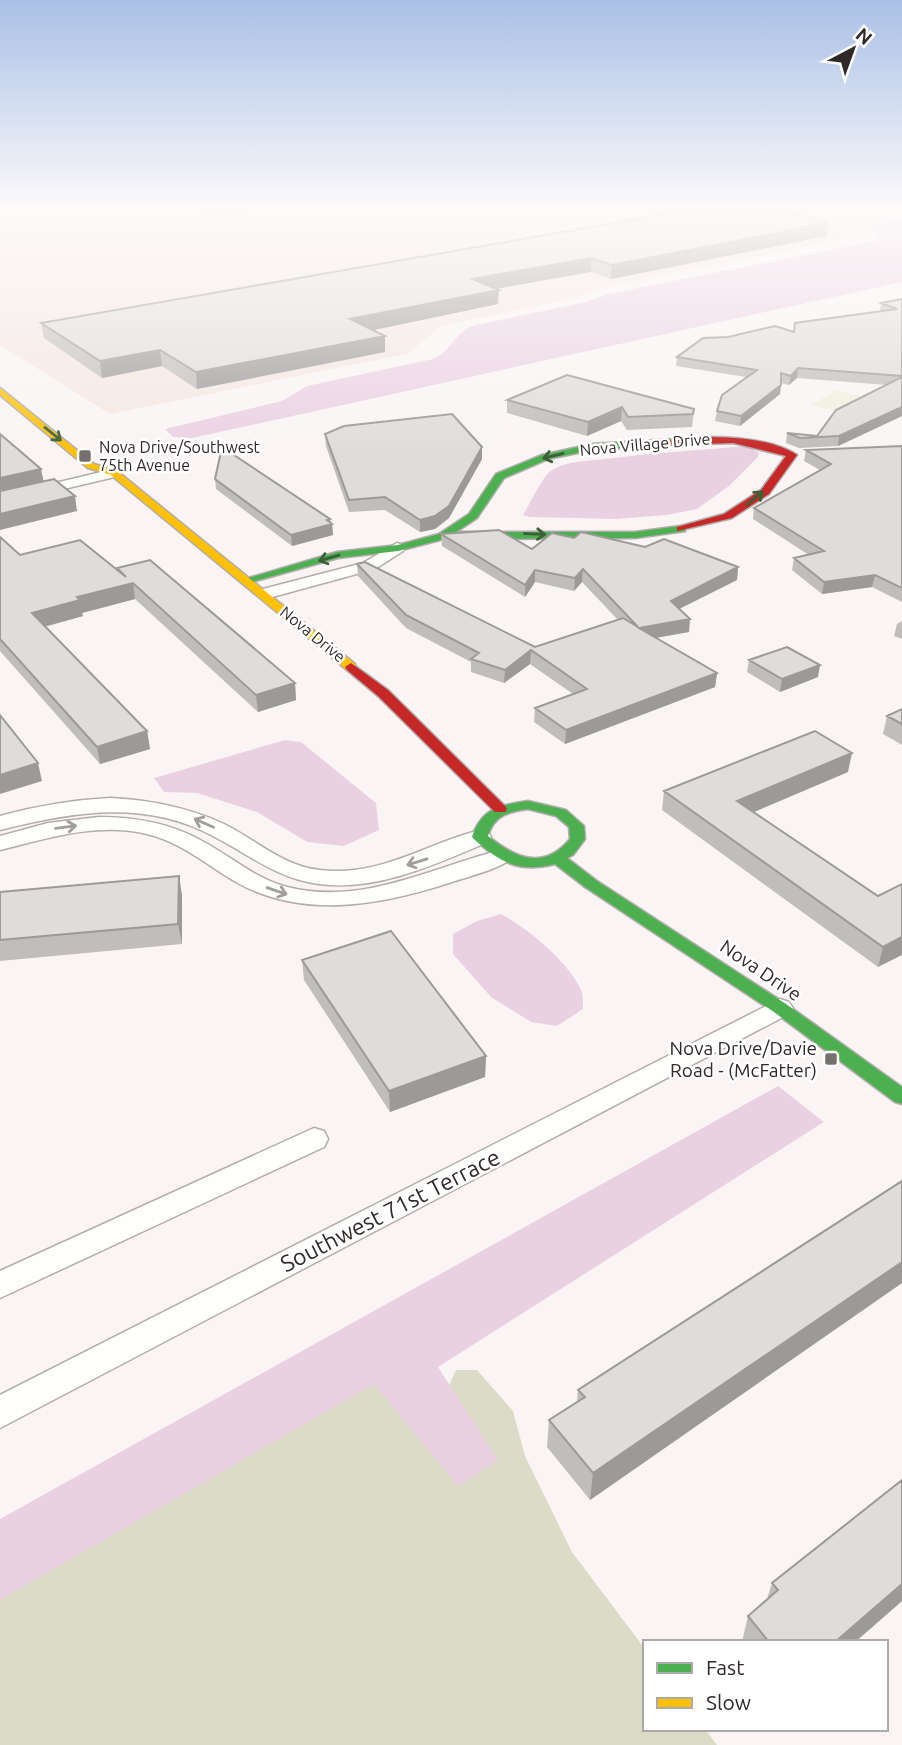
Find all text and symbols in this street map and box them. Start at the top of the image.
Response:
north arrow [818,14,888,84]
text: N [852,23,877,49]
one-way arrow [43,426,61,442]
street label: Nova Village Drive [579,429,711,459]
place label: Nova Drive/Southwest 75th Avenue [99,438,261,474]
marker: Nova Drive/Southwest 75th Avenue [77,448,93,464]
one-way arrow [542,450,565,463]
one-way arrow [745,490,763,506]
one-way arrow [523,527,546,540]
one-way arrow [318,552,340,565]
street label: Nova Drive [277,602,349,666]
one-way arrow [194,816,216,829]
one-way arrow [54,820,77,833]
one-way arrow [406,856,428,869]
one-way arrow [266,885,288,898]
street label: Nova Drive [716,935,806,1005]
place label: Nova Drive/Davie Road - (McFatter) [670,1037,817,1081]
marker: Nova Drive/Davie Road - (McFatter) [823,1051,839,1067]
street label: Southwest 71st Terrace [276,1144,504,1276]
legend [643,1640,888,1731]
text: Fast [706,1655,744,1679]
text: Slow [706,1690,751,1714]

